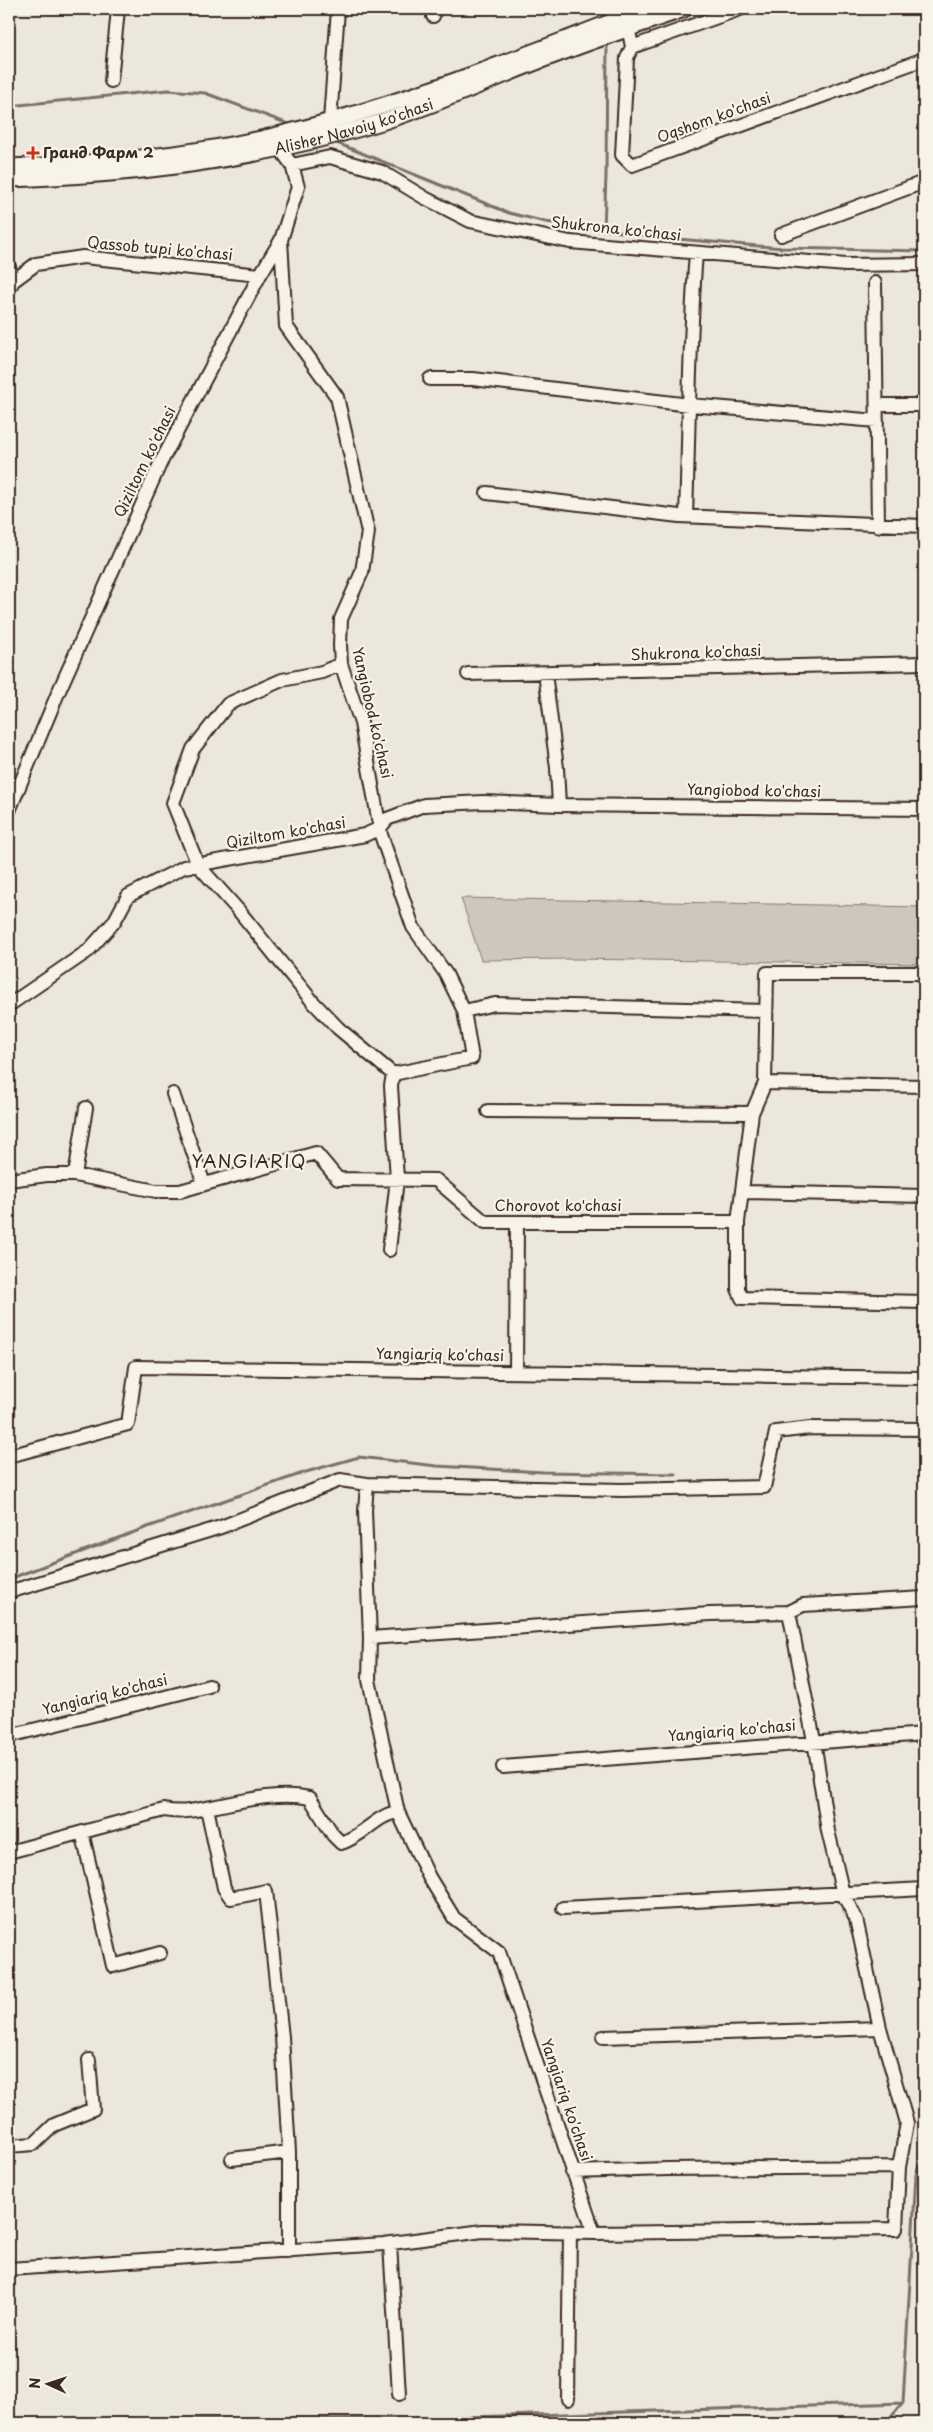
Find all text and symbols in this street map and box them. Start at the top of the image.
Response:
street label: Oqshom ko'chasi [653,85,774,148]
street label: Alisher Navoiy ko'chasi [272,92,436,159]
place label: Гранд Фарм 2 [43,140,154,163]
marker: Гранд Фарм 2 [27,147,39,159]
street label: Shukrona ko'chasi [550,209,682,246]
street label: Qassob tupi ko'chasi [86,230,234,265]
street label: Qiziltom ko'chasi [107,402,181,521]
street label: Shukrona ko'chasi [630,638,762,665]
street label: Yangiobod ko'chasi [347,645,400,781]
street label: Yangiobod ko'chasi [687,777,821,802]
street label: Qiziltom ko'chasi [224,810,347,853]
district label: YANGIARIQ [192,1147,306,1174]
street label: Chorovot ko'chasi [495,1193,621,1216]
street label: Yangiariq ko'chasi [376,1341,504,1366]
street label: Yangiariq ko'chasi [40,1667,170,1720]
street label: Yangiariq ko'chasi [667,1712,797,1747]
street label: Yangiariq ko'chasi [536,2035,599,2164]
north arrow [22,2360,72,2410]
text: N [24,2377,45,2389]

